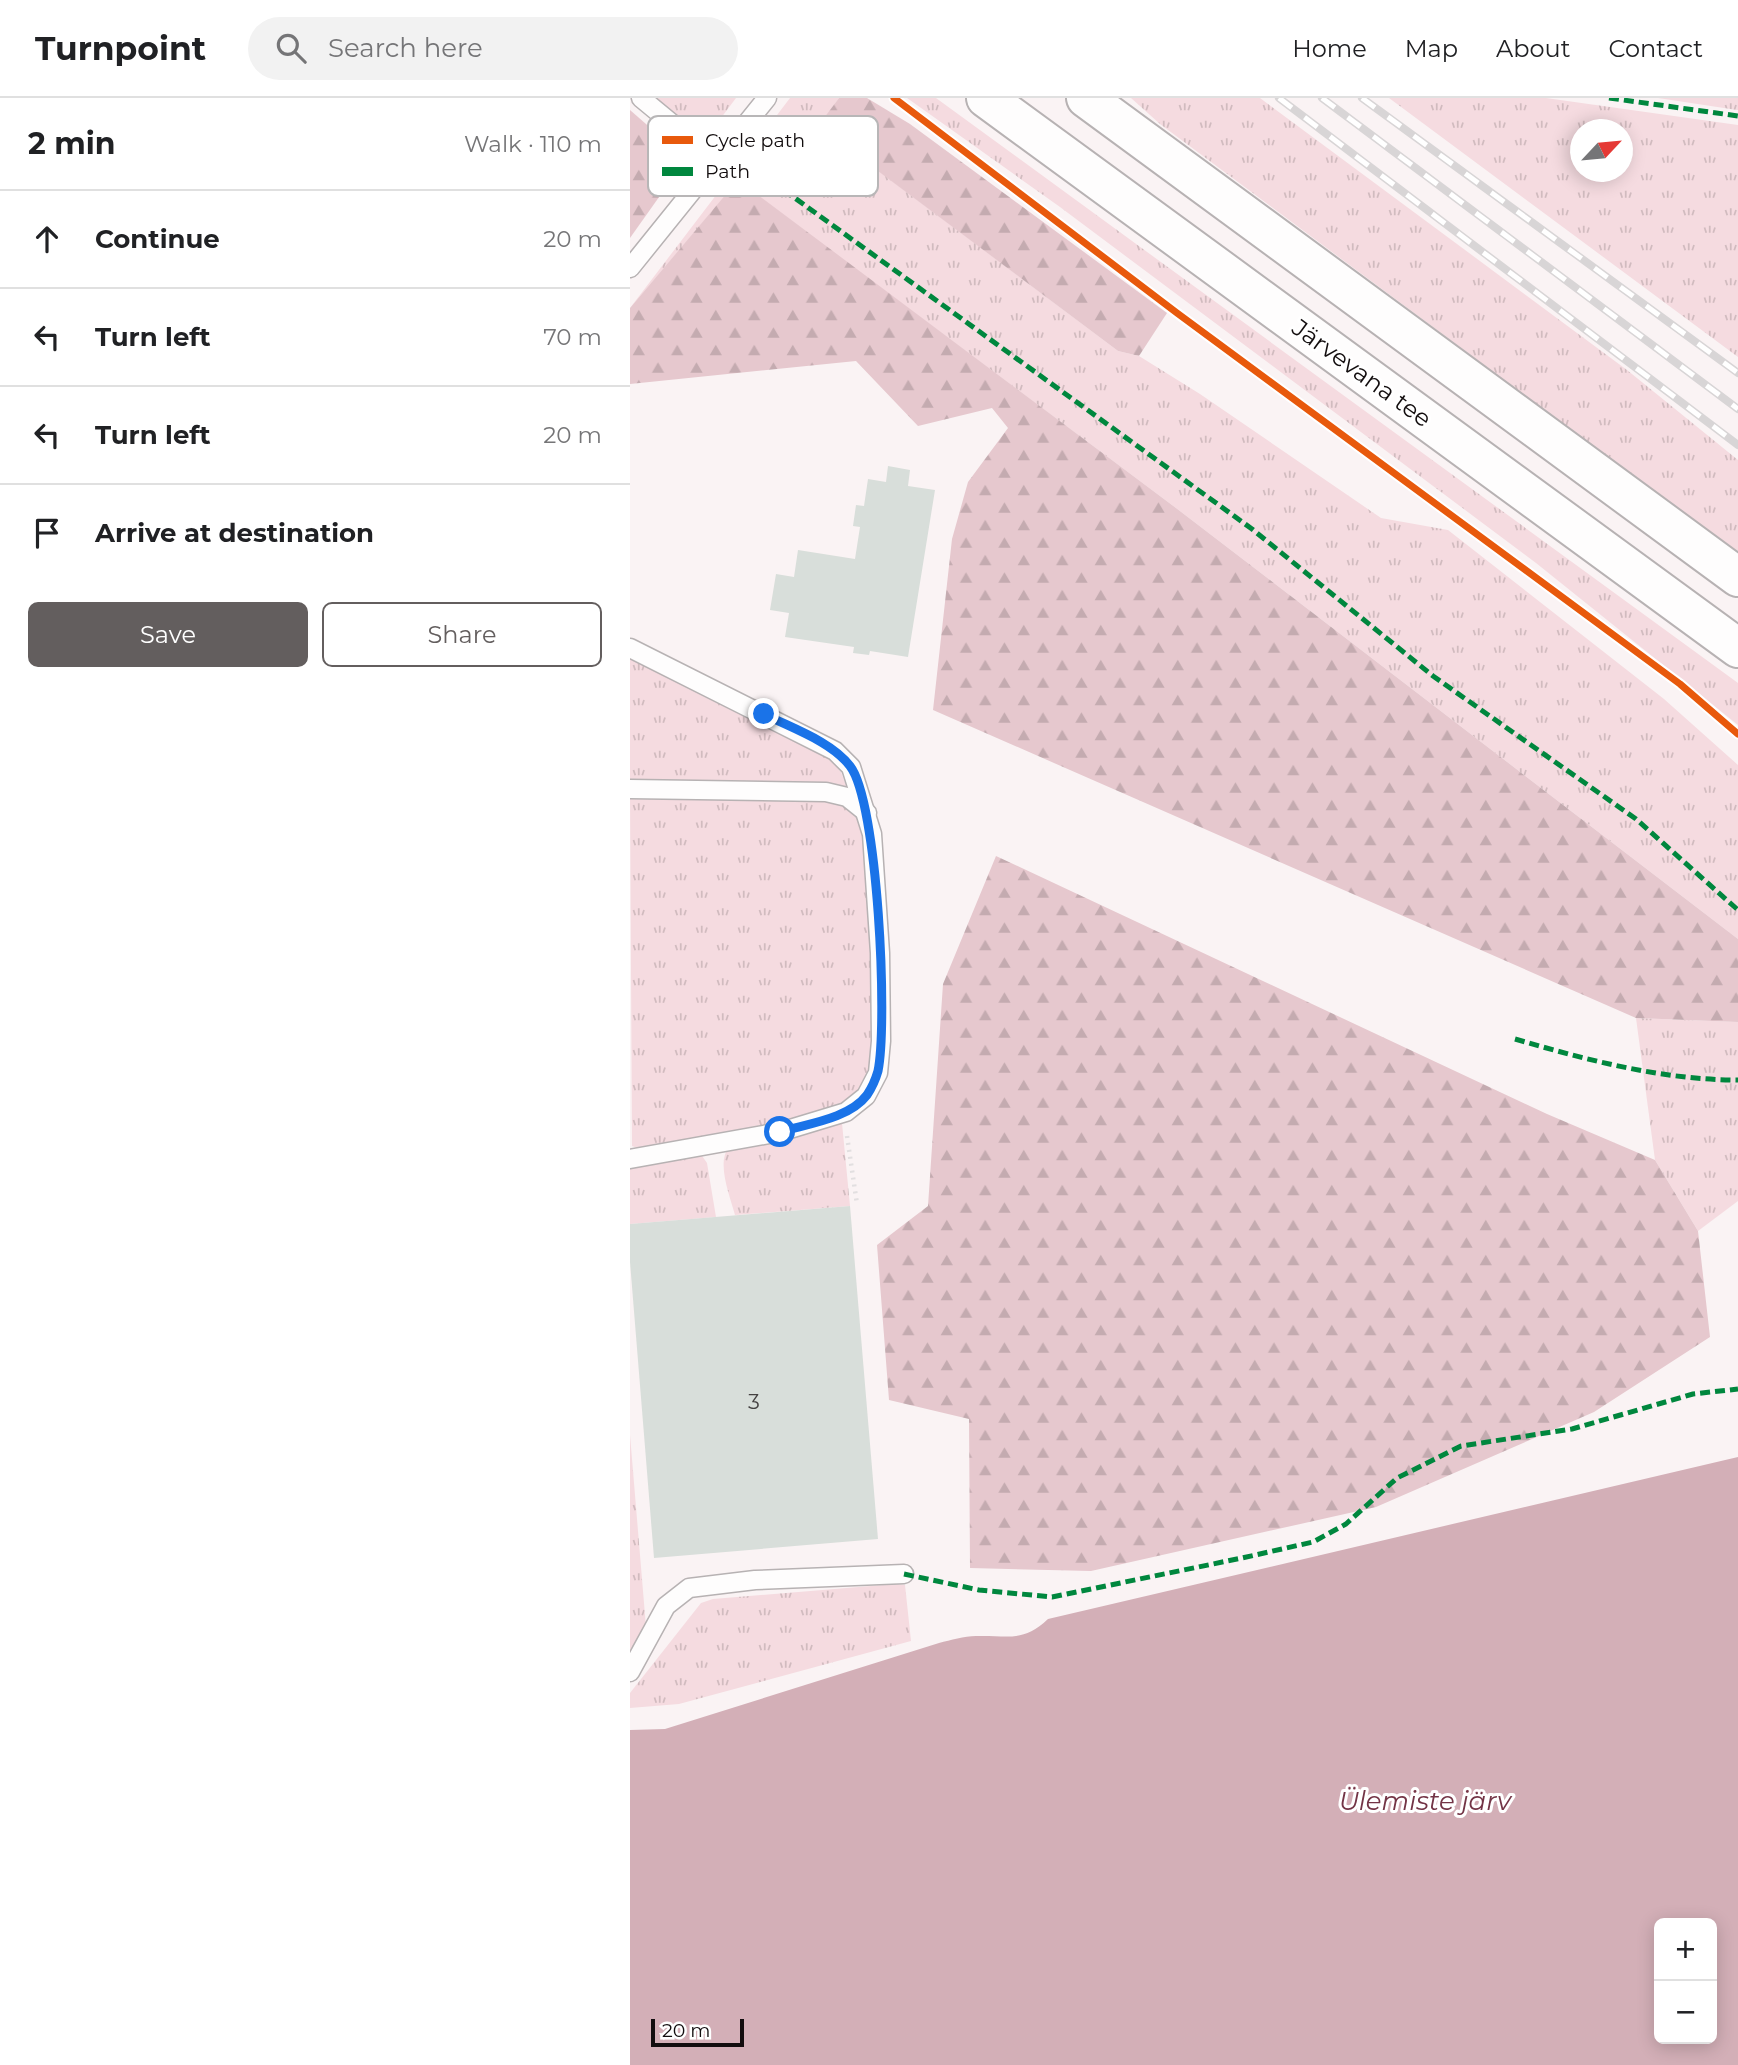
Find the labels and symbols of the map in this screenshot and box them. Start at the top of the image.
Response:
legend [648,116,878,196]
north arrow [1570,119,1633,182]
text: Cycle path [705,129,805,152]
text: Path [705,160,750,183]
street label: Järvevana tee [1286,312,1437,433]
route end [748,698,779,729]
route start [764,1116,795,1147]
house number: 3 [748,1389,760,1414]
water label: Ülemiste järv [1339,1785,1513,1817]
scale bar [651,2016,744,2048]

